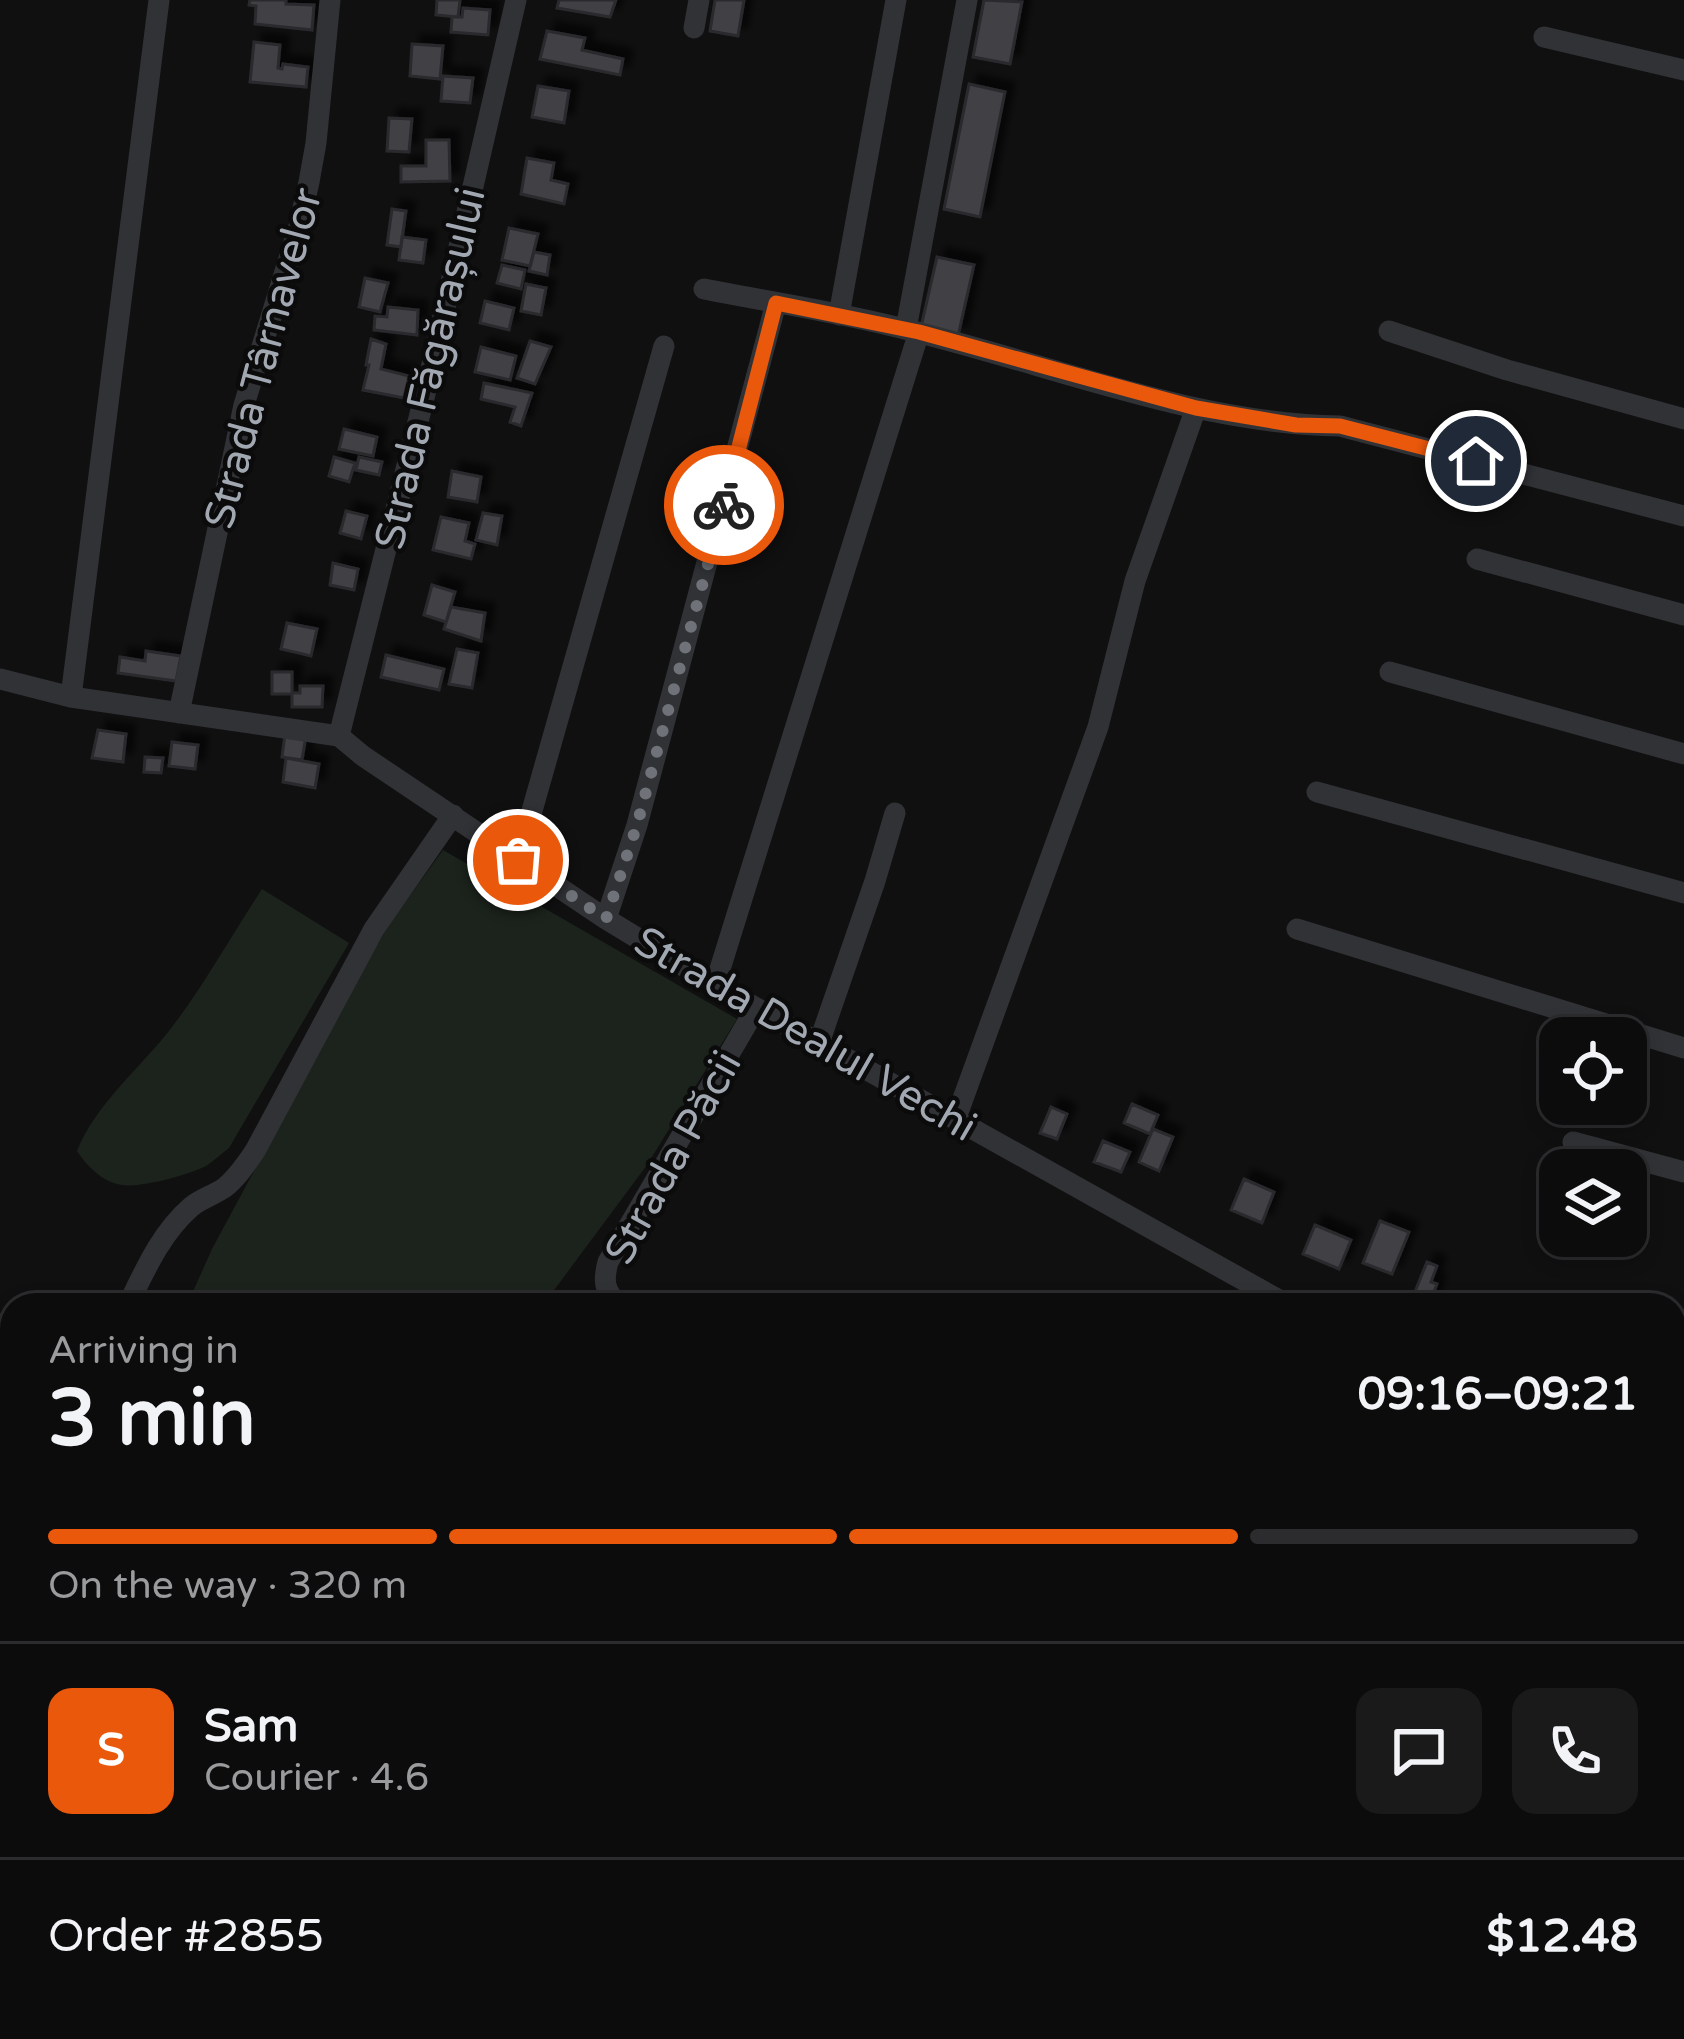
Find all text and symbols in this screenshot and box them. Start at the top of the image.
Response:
street label: Strada Făgărașului [364,182,497,554]
street label: Strada Târnavelor [193,183,333,534]
pin [1425,410,1527,512]
icon: home [1443,428,1509,494]
courier [664,445,784,565]
icon: bike [691,472,757,538]
pin [467,809,569,911]
icon: bag [485,827,551,893]
street label: Strada Dealul Vechi [625,916,985,1153]
map controls [1539,1017,1647,1257]
button: locate [1539,1017,1647,1125]
street label: Strada Păcii [594,1042,753,1273]
button: layers [1539,1149,1647,1257]
text: Arriving in [48,1327,239,1374]
text: 09:16–09:21 [1358,1368,1638,1422]
text: 3 min [48,1372,256,1466]
text: On the way · 320 m [48,1562,407,1609]
button: chat [1356,1688,1482,1814]
button: phone [1512,1688,1638,1814]
text: Sam [204,1700,298,1754]
text: S [97,1724,125,1778]
text: Courier · 4.6 [204,1754,429,1801]
text: Order #2855 [48,1910,324,1964]
text: $12.48 [1486,1910,1638,1964]

